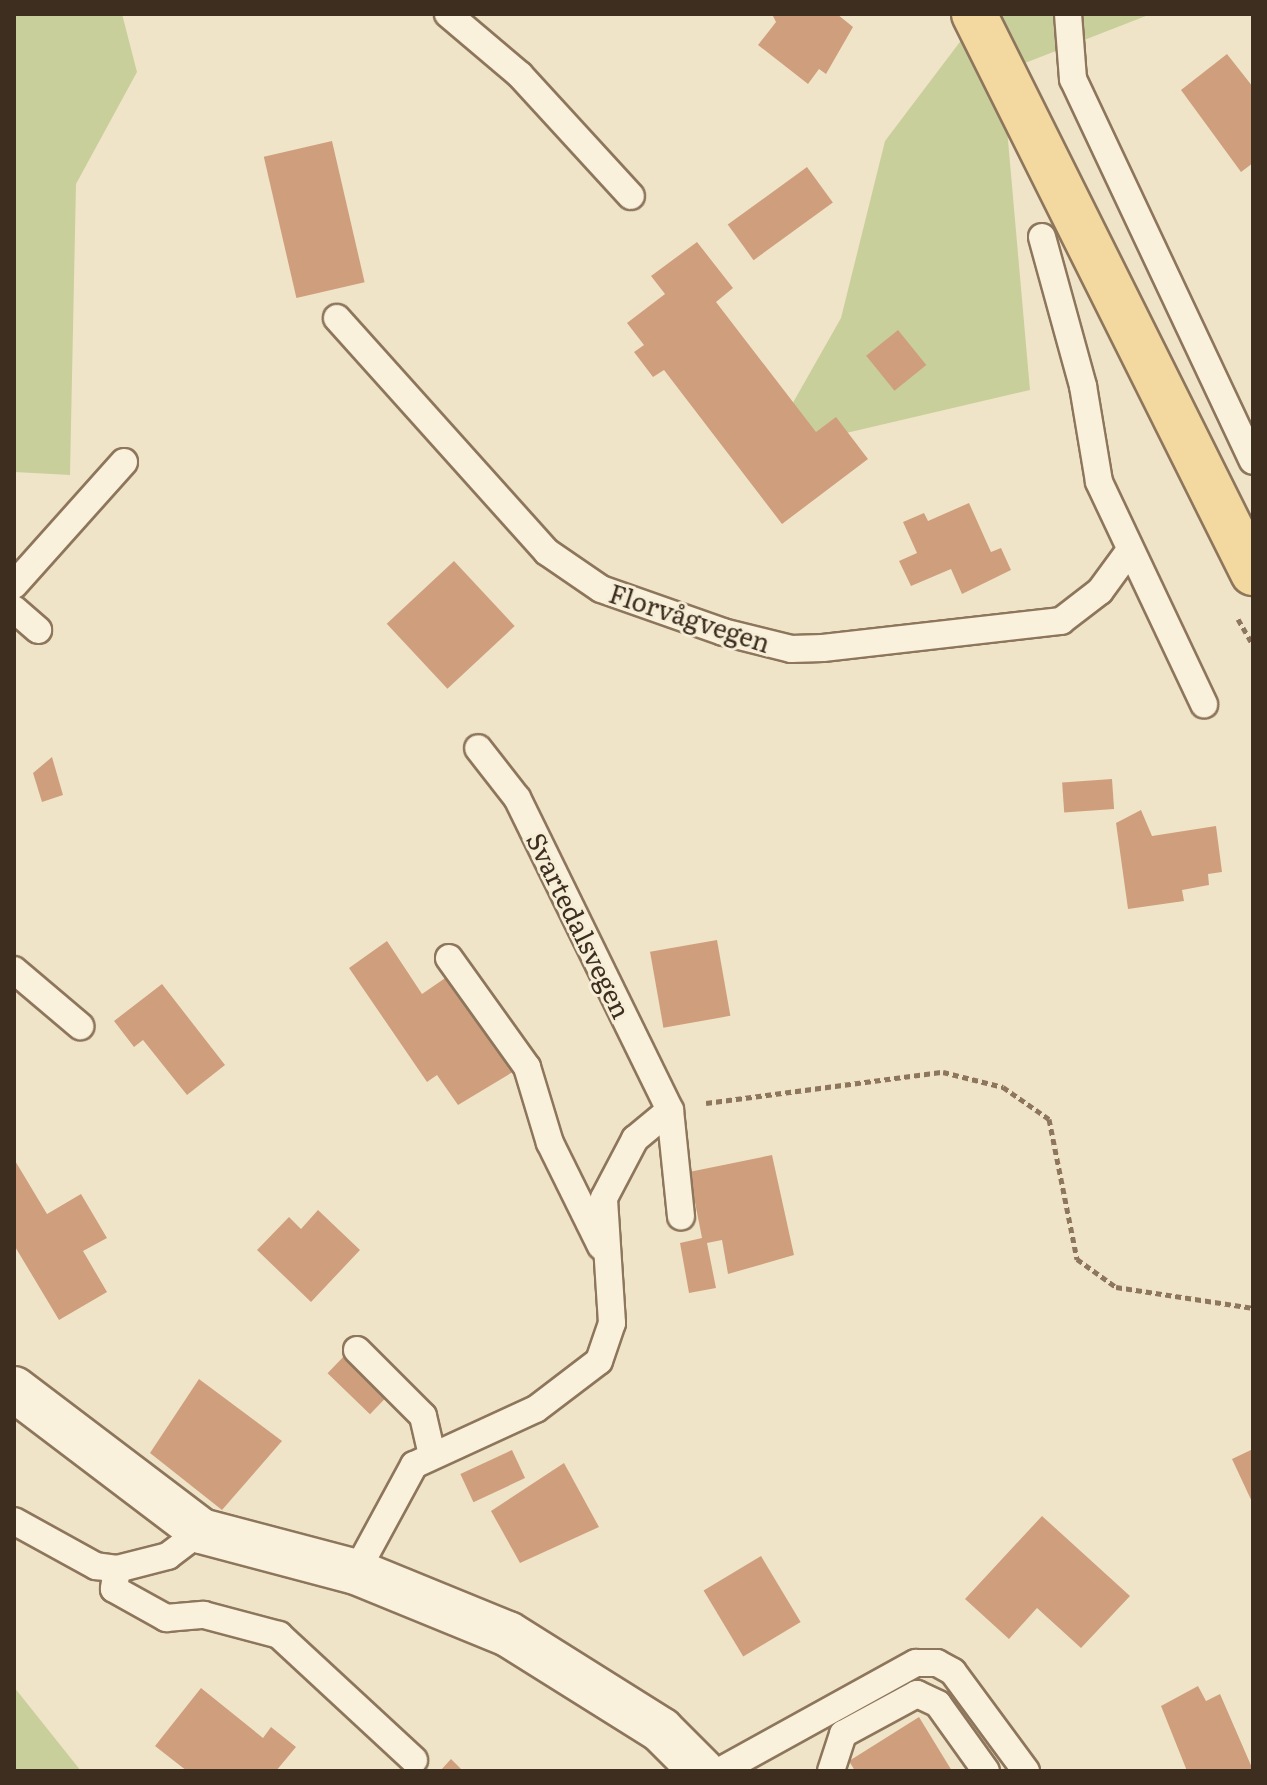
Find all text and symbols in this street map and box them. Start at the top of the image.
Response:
street label: Florvågvegen [606,576,774,658]
street label: Svartedalsvegen [522,827,638,1023]

